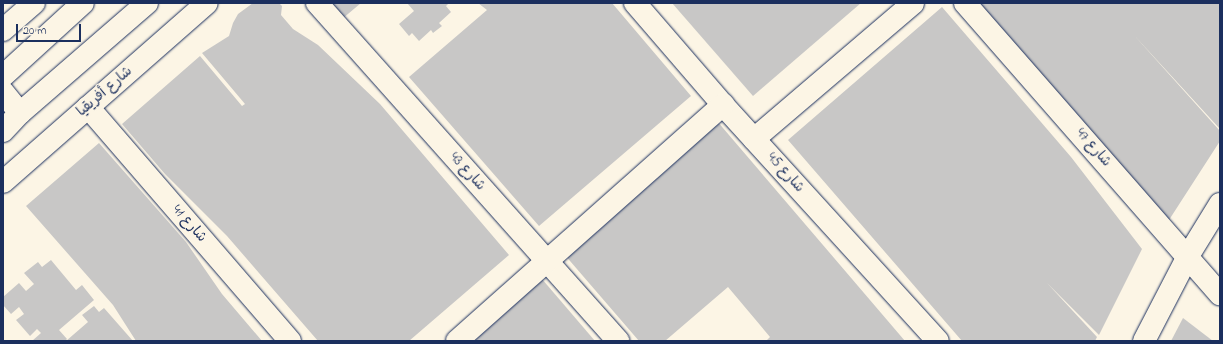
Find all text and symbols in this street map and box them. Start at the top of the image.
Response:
scale bar [18,16,83,42]
text: 20 m [23,22,46,40]
street label: شارع أفريقيا [74,63,136,121]
street label: شارع 47 [1072,125,1114,171]
street label: شارع 43 [446,150,488,194]
street label: شارع 45 [763,150,807,196]
street label: شارع 41 [168,202,210,246]

